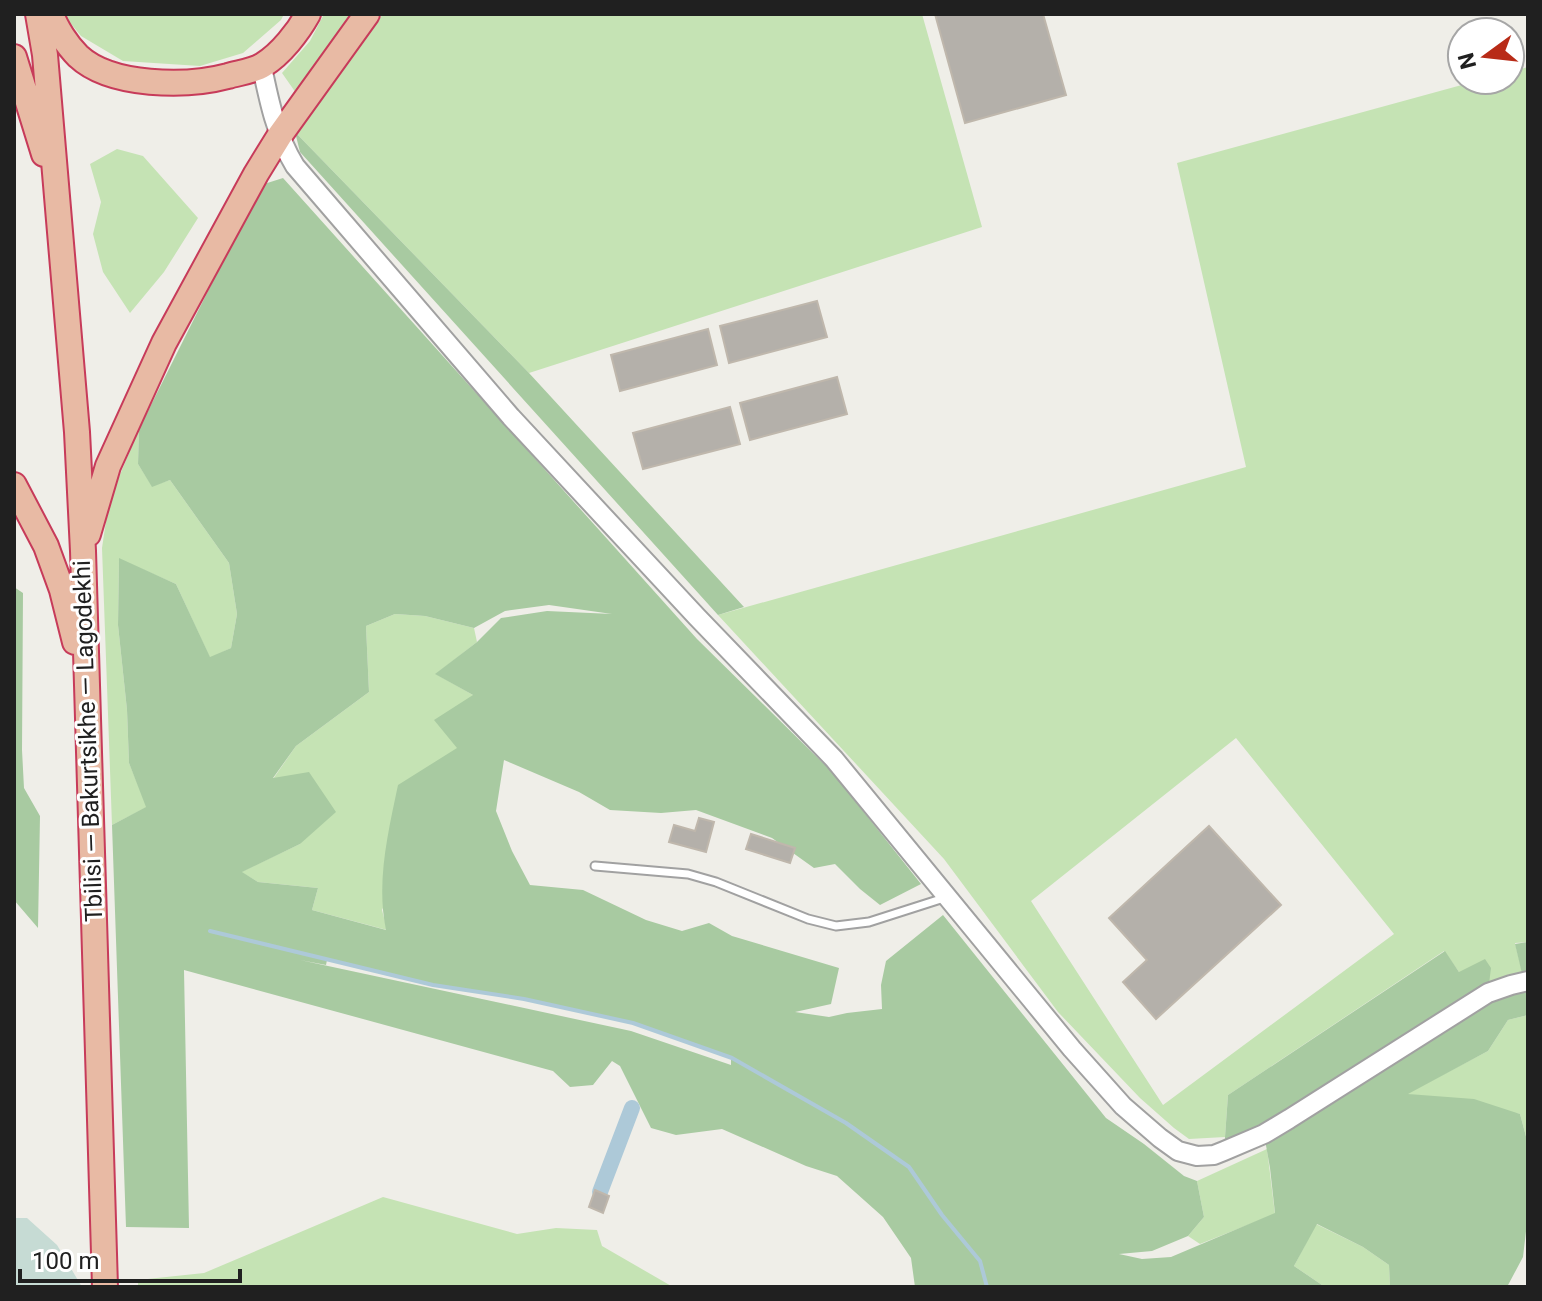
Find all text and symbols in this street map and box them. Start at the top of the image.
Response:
north arrow [1446,16,1526,96]
text: N [1453,50,1481,72]
street label: Tbilisi — Bakurtsikhe — Lagodekhi [68,560,108,922]
scale bar [20,1233,240,1283]
text: 100 m [32,1247,99,1275]

